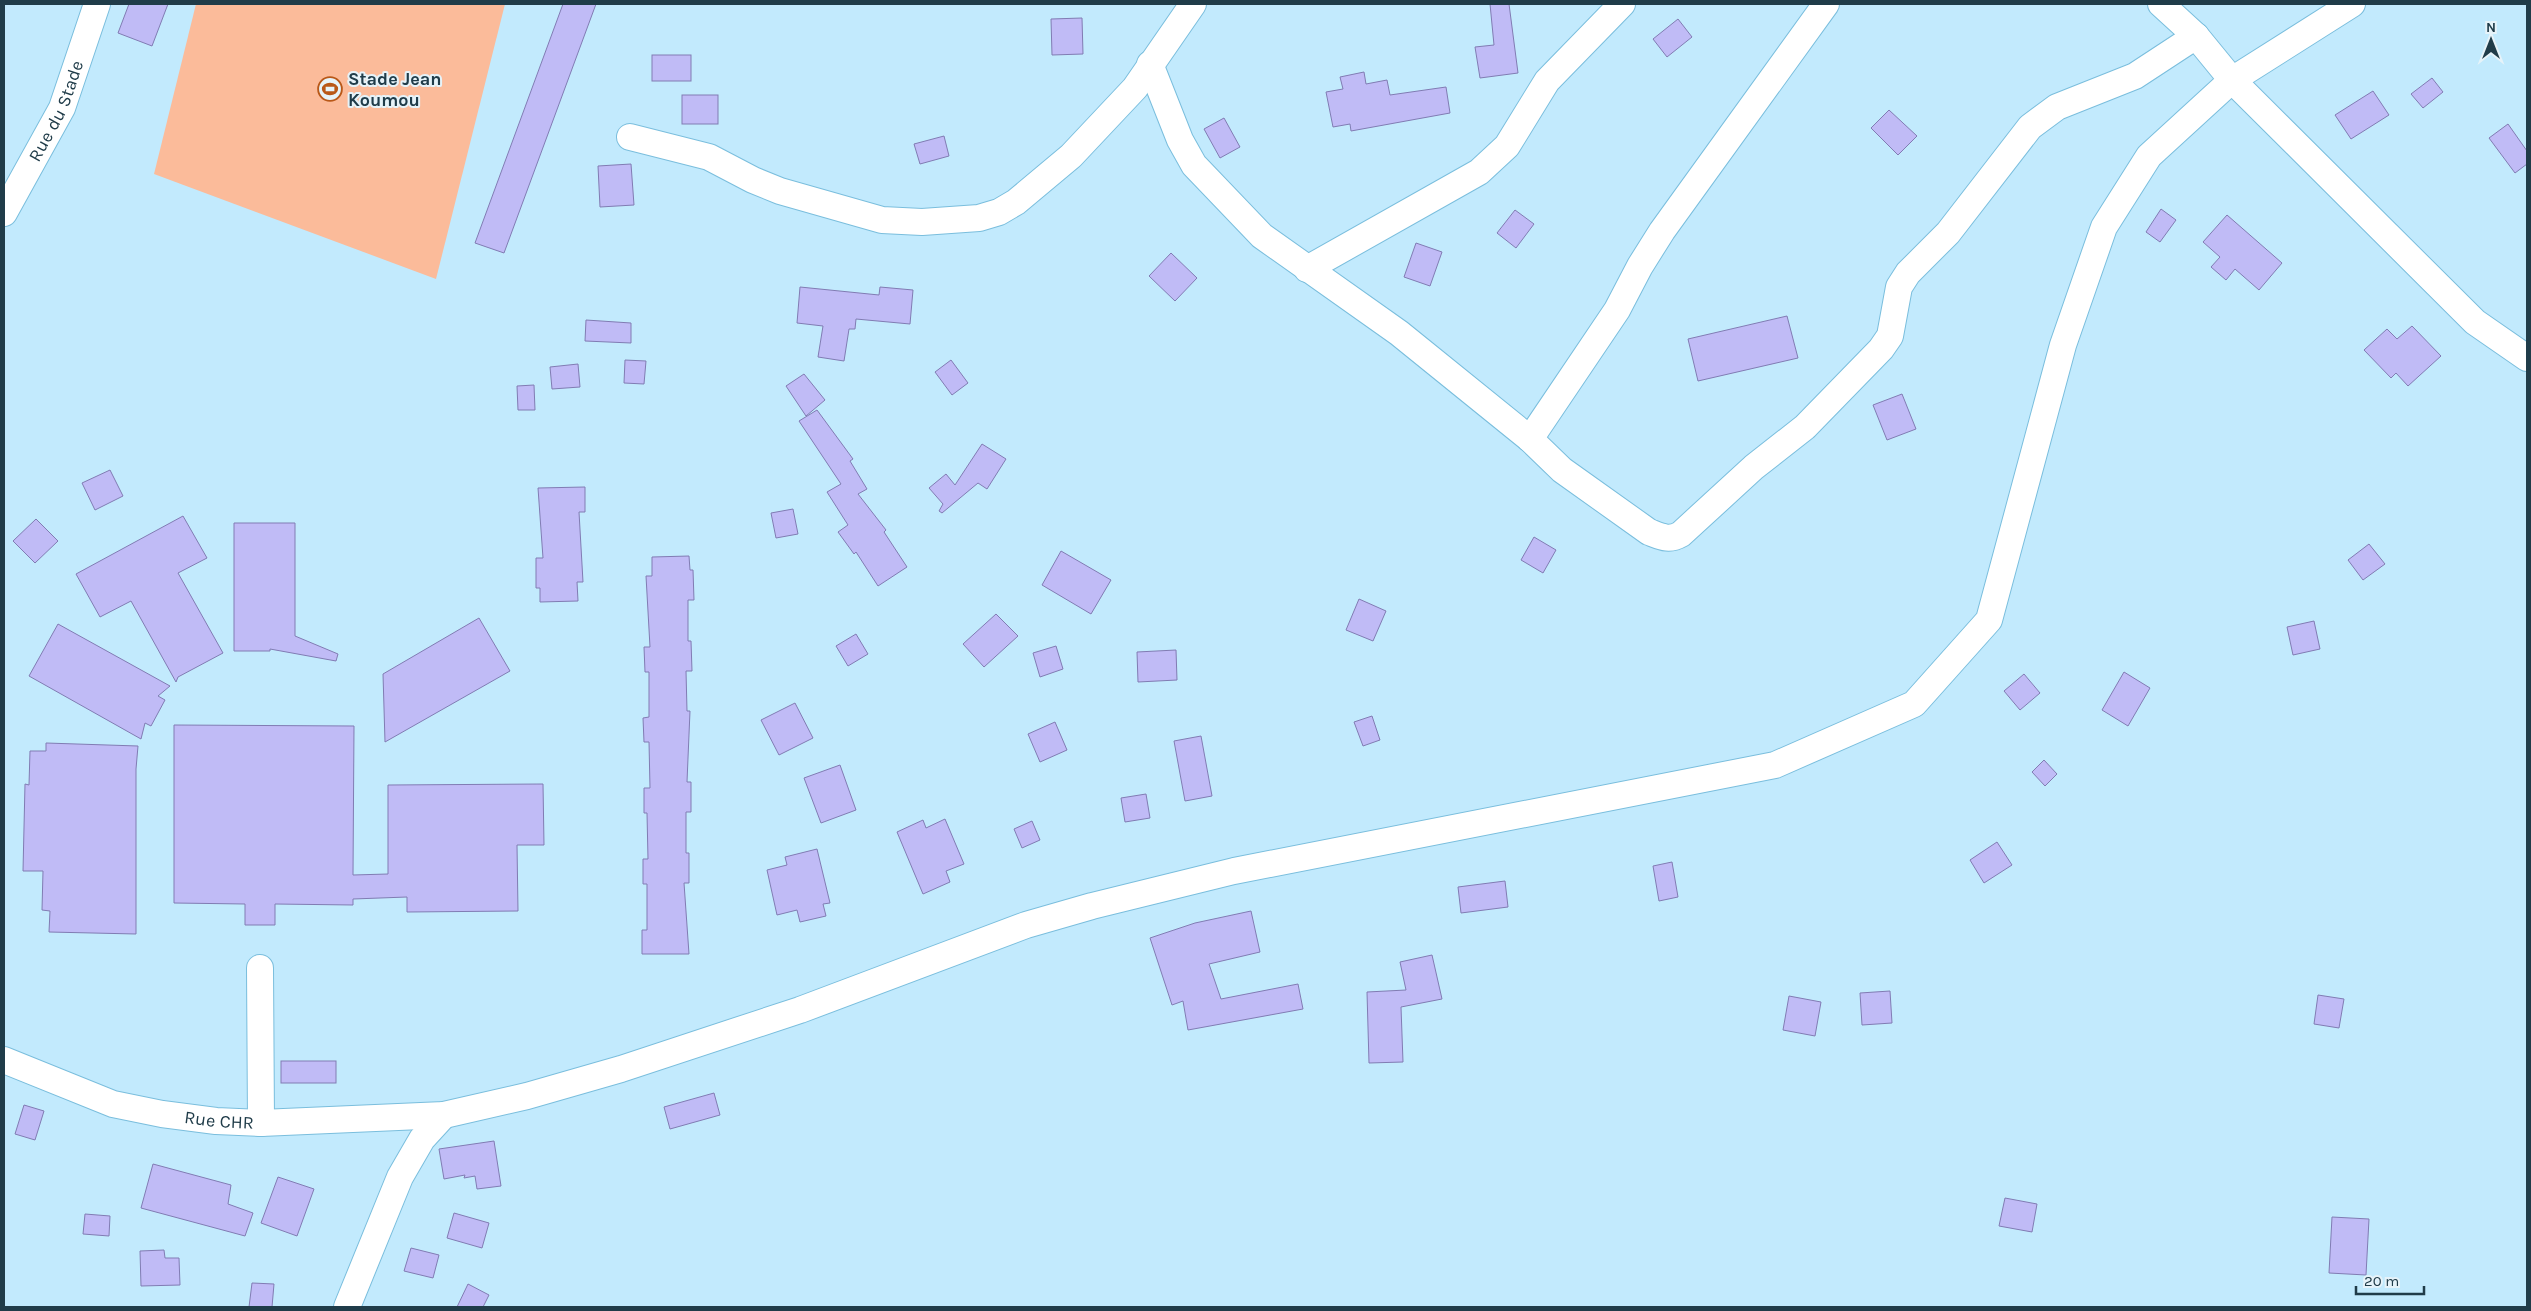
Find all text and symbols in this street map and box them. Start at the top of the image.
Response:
north arrow [2466,15,2516,65]
text: N [2486,19,2496,36]
street label: Rue du Stade [24,58,88,165]
place label: Stade Jean Koumou [348,68,442,111]
sports icon: Stade Jean Koumou [317,76,343,102]
street label: Rue CHR [183,1106,254,1134]
scale bar [2356,1264,2424,1296]
text: 20 m [2364,1272,2399,1290]

